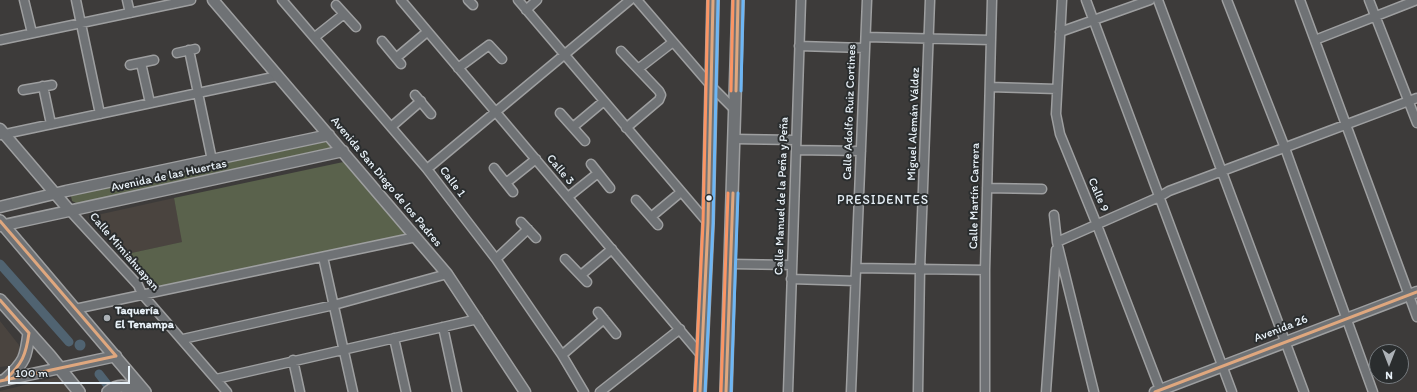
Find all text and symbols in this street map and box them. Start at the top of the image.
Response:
street label: Calle Adolfo Ruiz Cortines [840,44,860,180]
street label: Miguel Alemán Váldez [905,67,923,181]
street label: Avenida San Diego de los Padres [327,114,445,250]
street label: Calle Manuel de la Peña y Peña [772,117,792,275]
street label: Calle Martín Carrera [967,143,983,249]
street label: Calle 3 [543,152,577,188]
street label: Avenida de las Huertas [110,157,228,195]
street label: Calle 1 [436,164,468,200]
street label: Calle 9 [1084,176,1112,214]
unlabelled marker [704,193,714,203]
district label: PRESIDENTES [838,193,928,209]
street label: Calle Mimiahuapan [86,210,162,294]
place label: Taquería El Tenampa [115,304,174,332]
street label: Avenida 26 [1252,312,1310,346]
marker: Taquería El Tenampa [102,313,112,323]
north arrow [1369,344,1409,384]
scale bar [10,358,132,384]
text: 100 m [15,366,48,380]
text: N [1385,369,1393,382]

